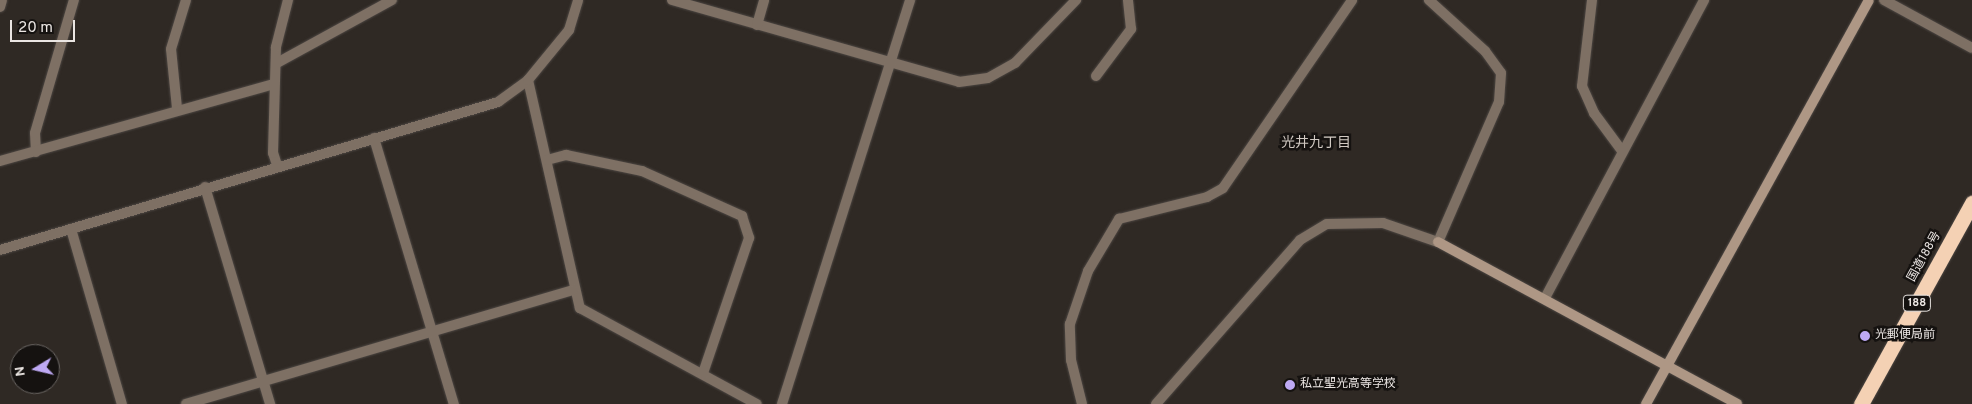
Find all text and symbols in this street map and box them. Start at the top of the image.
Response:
scale bar [12,10,78,42]
text: 20 m [18,19,53,38]
district label: 光井九丁目 [1281,136,1351,152]
street label: 国道188号 [1905,229,1945,285]
road number: 188 [1902,294,1932,312]
place label: 光郵便局前 [1875,329,1935,343]
marker: 光郵便局前 [1859,330,1871,342]
north arrow [10,344,60,394]
text: N [11,365,30,378]
place label: 私立聖光高等学校 [1300,378,1396,392]
marker: 私立聖光高等学校 [1284,379,1296,391]

